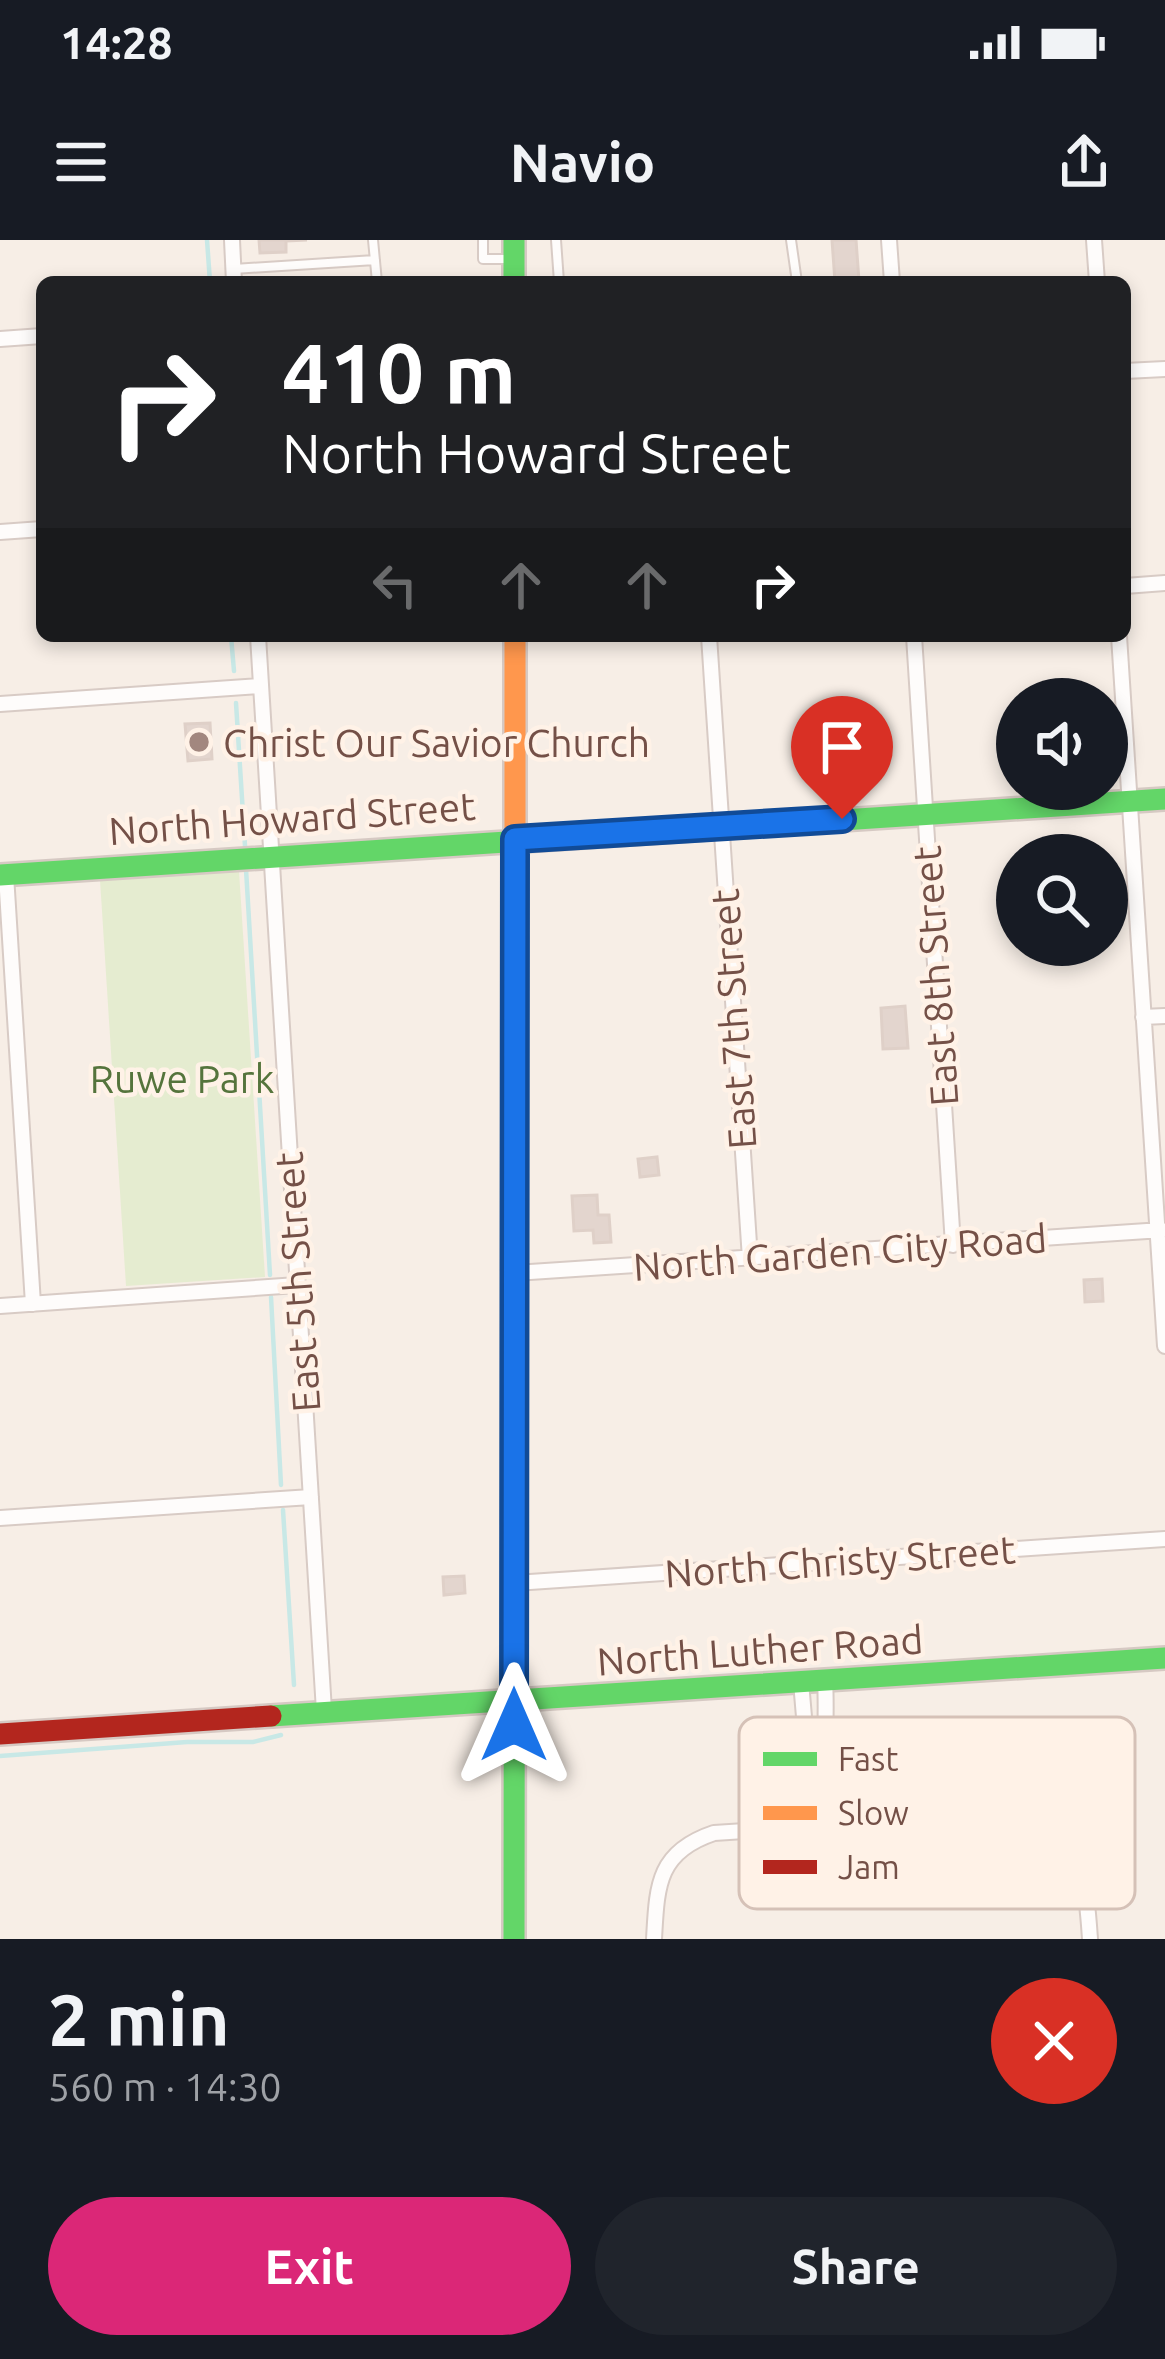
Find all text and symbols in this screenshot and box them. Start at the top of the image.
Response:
text: 14:28 [60,17,173,68]
icon: menu [48,129,114,195]
icon: share [1051,129,1117,195]
text: Navio [510,132,655,192]
icon: right [84,324,240,480]
text: 410 m [282,325,516,419]
text: North Howard Street [282,423,791,483]
icon: left [362,552,428,618]
icon: ahead [488,552,554,618]
icon: ahead [614,552,680,618]
icon: right [740,552,806,618]
map controls [996,678,1128,966]
button: sound [996,678,1128,810]
pin [791,696,893,819]
icon: arrive [809,714,875,780]
place label: Christ Our Savior Church [223,721,650,764]
marker: Christ Our Savior Church [186,729,212,755]
street label: North Howard Street [107,784,477,852]
button: search [996,834,1128,966]
street label: East 8th Street [904,845,966,1107]
street label: East 7th Street [702,888,764,1150]
park label: Ruwe Park [90,1057,274,1100]
street label: East 5th Street [266,1151,328,1413]
street label: North Garden City Road [632,1216,1048,1288]
street label: North Christy Street [663,1527,1017,1595]
street label: North Luther Road [595,1617,925,1683]
position arrow [451,1662,577,1788]
legend [739,1717,1135,1909]
text: Fast [838,1740,898,1777]
text: Slow [838,1794,909,1831]
text: Jam [838,1848,900,1885]
button: close [991,1978,1117,2104]
text: 2 min [48,1979,230,2060]
text: 560 m · 14:30 [48,2065,282,2108]
button: Exit [48,2197,571,2335]
button: Share [595,2197,1117,2335]

